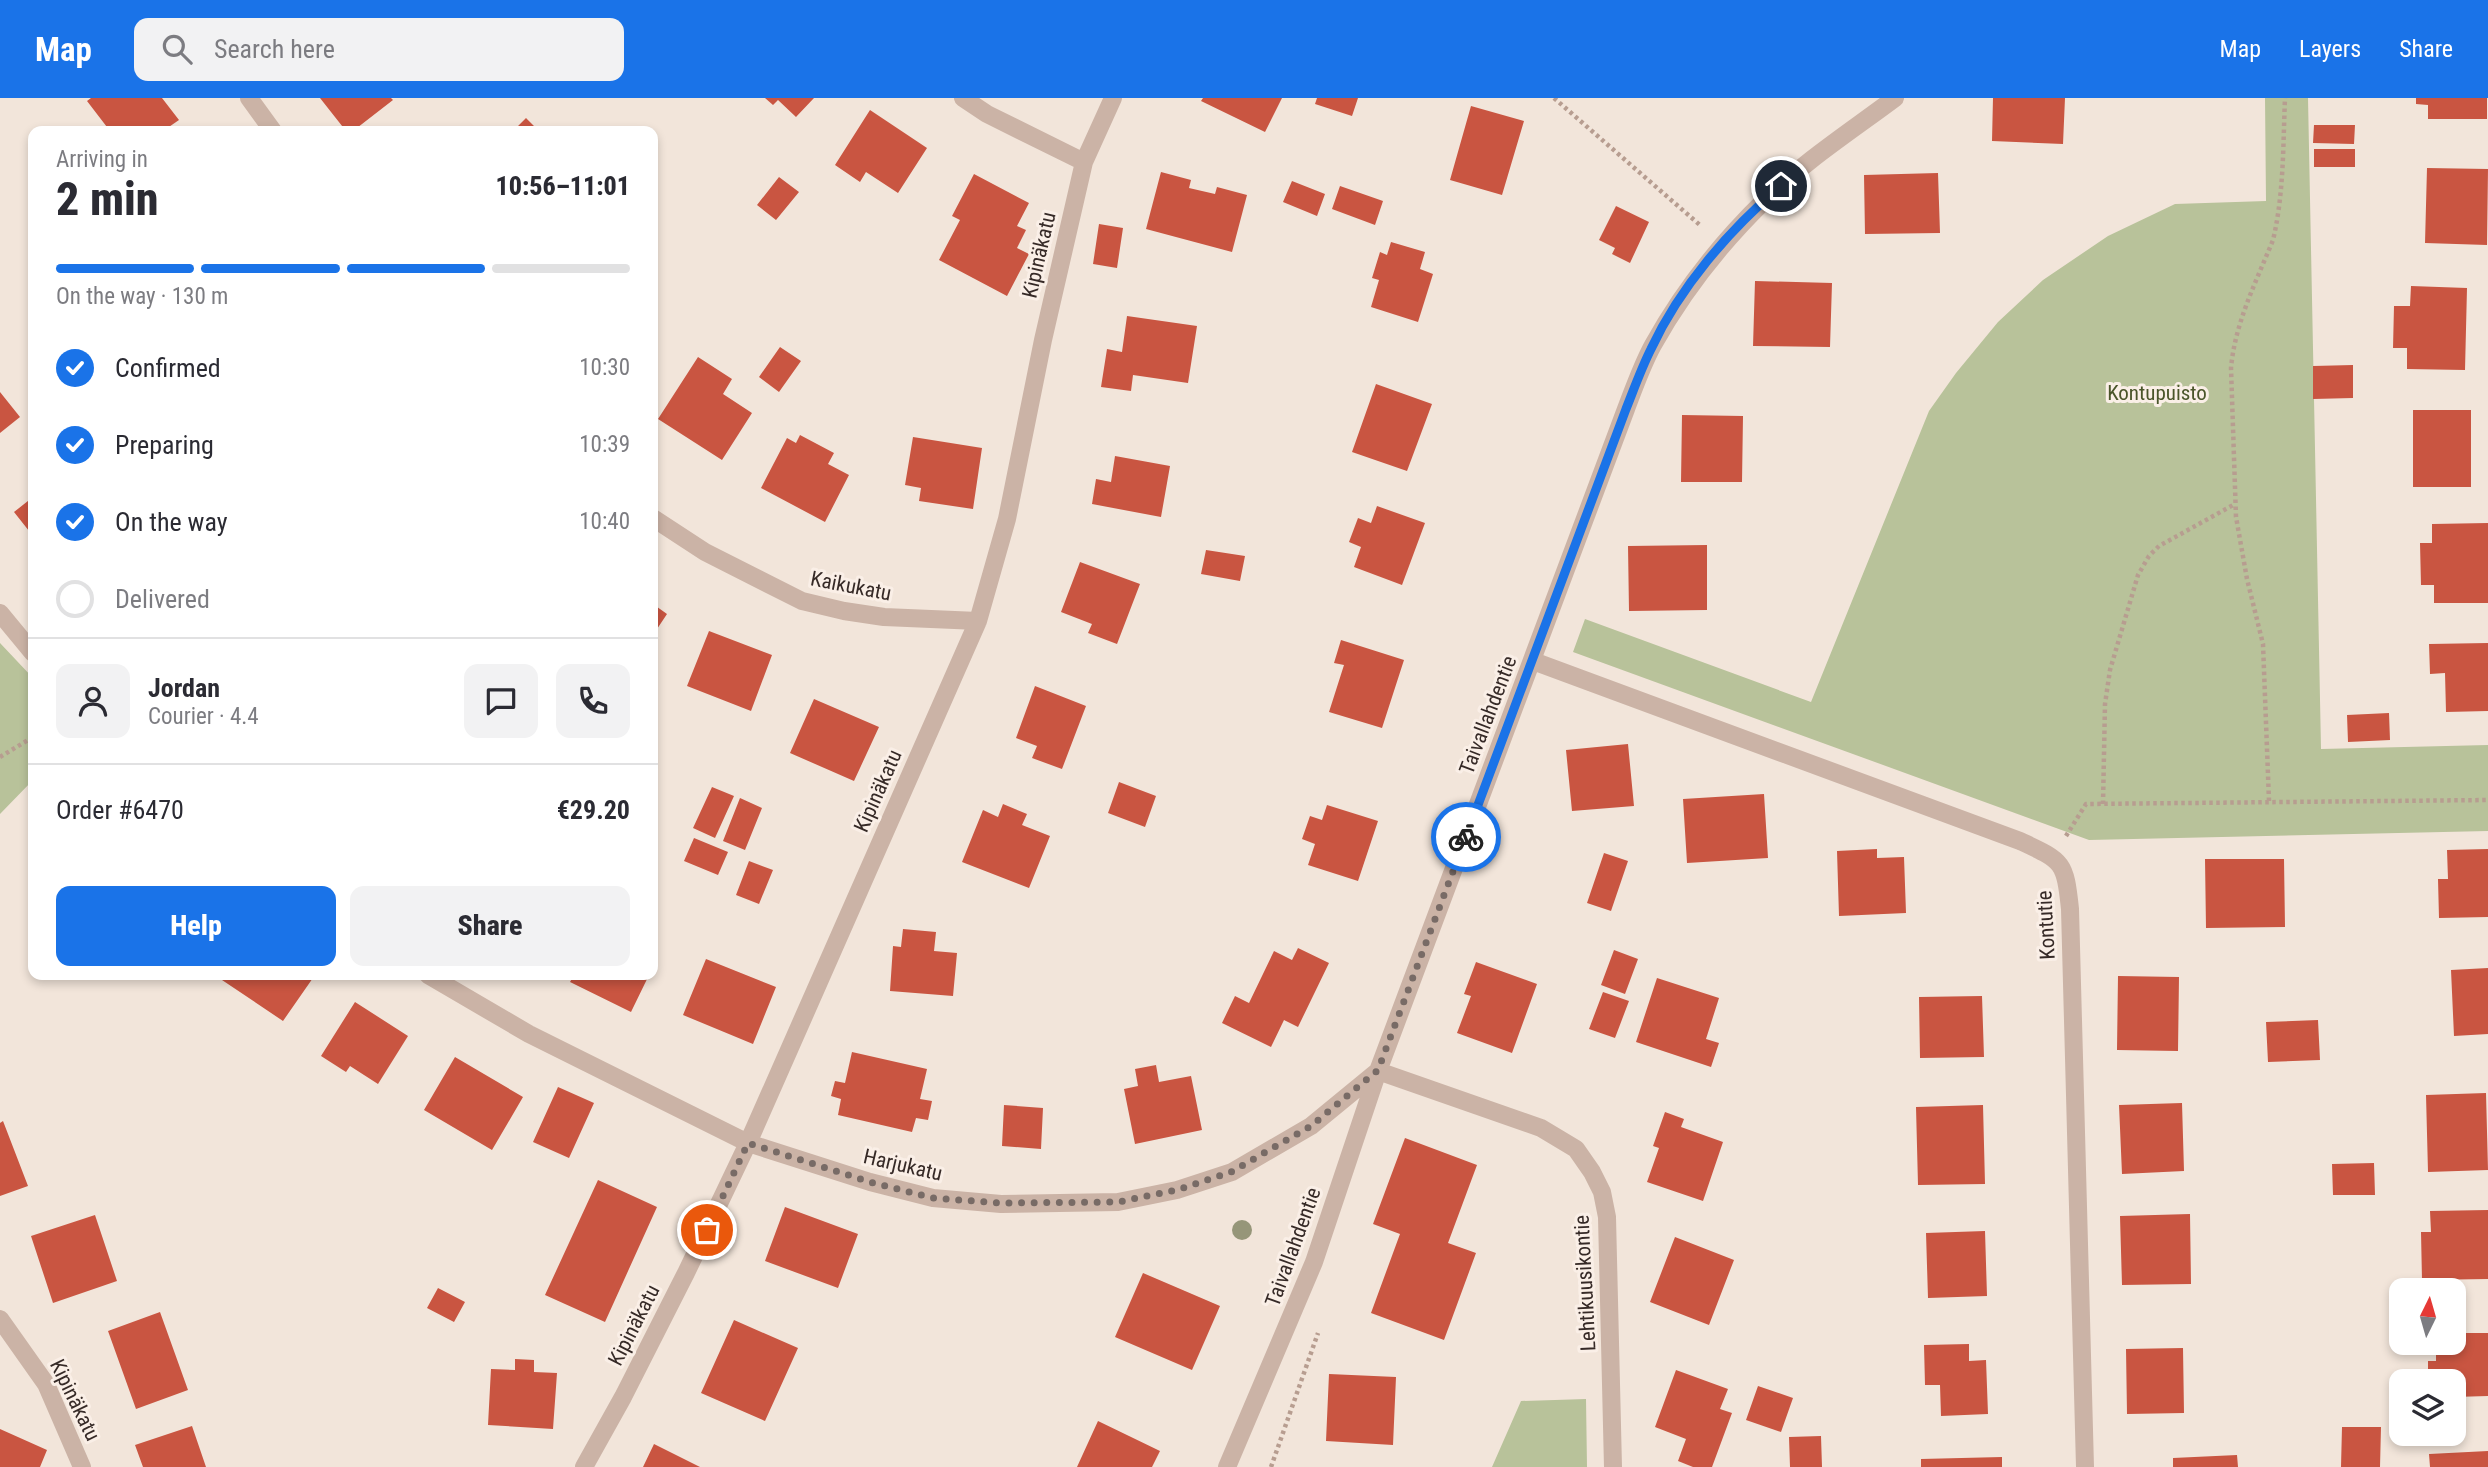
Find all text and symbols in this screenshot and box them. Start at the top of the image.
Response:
search box [134,18,624,81]
text: Map [35,30,92,69]
icon: search [158,30,196,68]
text: Search here [214,34,335,64]
text: Map [2220,35,2261,63]
text: Layers [2299,35,2361,63]
text: Share [2399,35,2453,63]
text: Arriving in [56,146,148,173]
pin [1751,156,1811,216]
icon: home [1762,167,1800,205]
text: 10:56–11:01 [496,171,630,201]
text: 2 min [56,172,159,226]
street label: Kipinäkatu [1017,210,1061,300]
text: On the way · 130 m [56,283,228,310]
icon: check [56,349,94,387]
text: Confirmed [115,353,221,383]
text: 10:30 [579,354,630,381]
park label: Kontupuisto [2107,381,2207,405]
icon: check [56,426,94,464]
text: Preparing [115,430,214,460]
text: 10:39 [579,431,630,458]
icon: check [56,503,94,541]
text: On the way [115,507,228,537]
text: 10:40 [579,508,630,535]
street label: Kaikukatu [809,566,893,606]
text: Delivered [115,584,210,614]
street label: Taivallahdentie [1454,652,1522,778]
button: person [56,664,130,738]
button: chat [464,664,538,738]
button: phone [556,664,630,738]
text: Jordan [148,673,220,703]
text: Courier · 4.4 [148,703,259,730]
street label: Kipinäkatu [849,746,907,836]
text: Order #6470 [56,795,184,825]
text: €29.20 [557,795,630,825]
courier [1431,802,1501,872]
icon: bike [1447,818,1485,856]
button: Help [56,886,336,966]
button: Share [350,886,630,966]
street label: Kontutie [2032,890,2060,960]
street label: Harjukatu [861,1144,945,1186]
street label: Taivallahdentie [1260,1184,1326,1310]
pin [677,1200,737,1260]
icon: bag [688,1211,726,1249]
street label: Lehtikuusikontie [1569,1214,1601,1352]
north arrow [2389,1278,2466,1354]
map controls [2389,1278,2466,1446]
street label: Kipinäkatu [603,1281,665,1369]
street label: Kipinäkatu [45,1355,105,1445]
button: layers [2389,1369,2466,1446]

